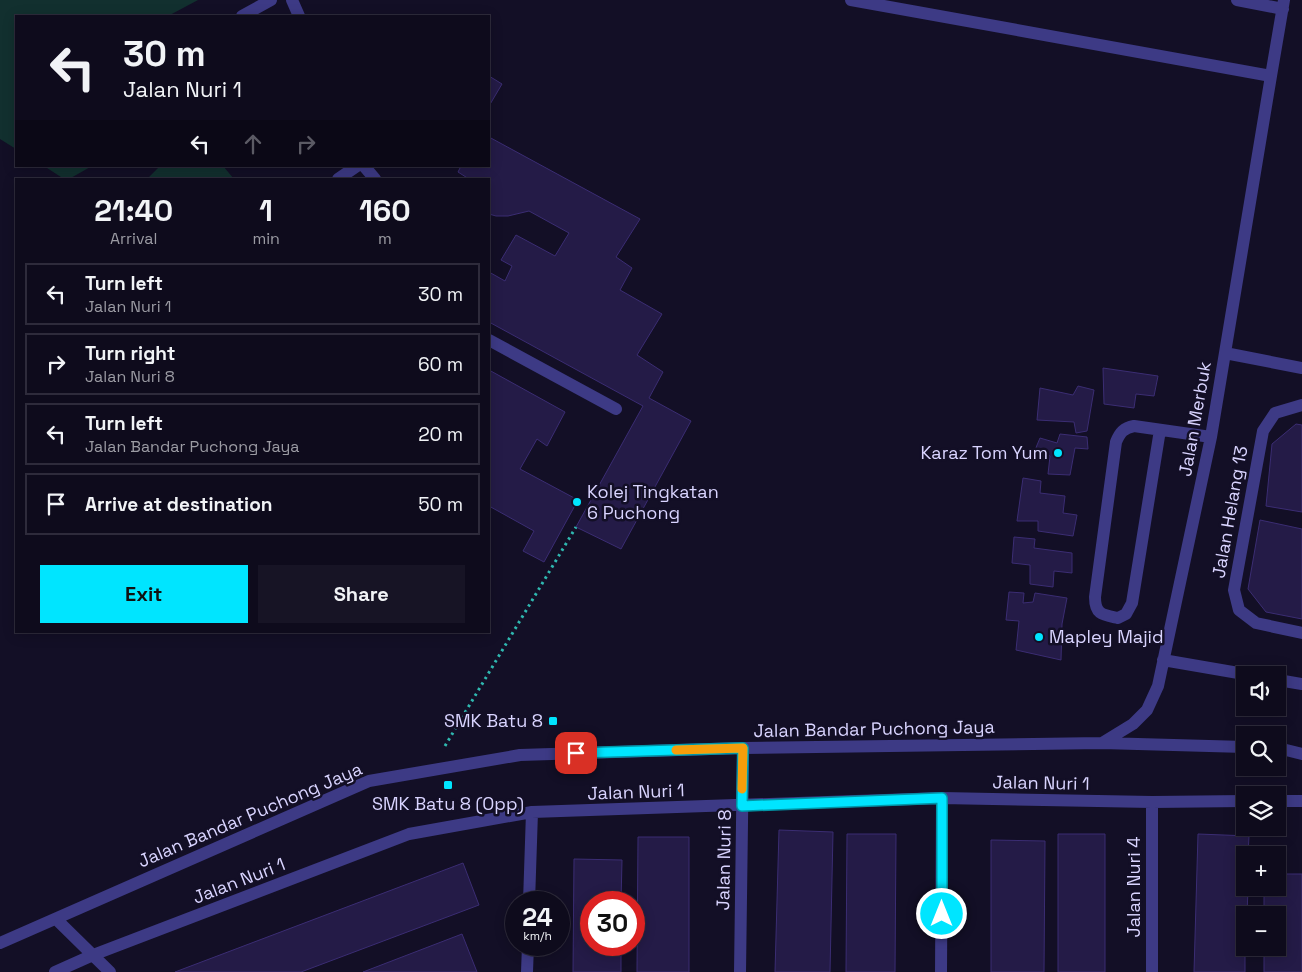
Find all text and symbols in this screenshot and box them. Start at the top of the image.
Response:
text: 30 m [123,32,206,76]
icon: left [40,35,105,100]
text: Jalan Nuri 1 [123,75,242,103]
icon: left [186,130,214,158]
icon: ahead [239,130,267,158]
icon: right [292,130,320,158]
text: 21:40 [94,191,173,230]
text: 1 [259,191,273,230]
text: 160 [359,191,411,230]
text: Arrival [110,228,157,249]
text: min [252,228,280,249]
text: m [378,228,392,249]
text: Turn left [85,271,163,296]
icon: left [42,280,70,308]
text: 30 m [418,282,463,307]
text: Jalan Nuri 1 [85,296,172,317]
text: Turn right [85,341,175,366]
icon: right [42,350,70,378]
text: 60 m [418,352,463,377]
street label: Jalan Merbuk [1173,359,1216,478]
text: Jalan Nuri 8 [85,366,175,387]
text: Turn left [85,411,163,436]
icon: left [42,420,70,448]
text: 20 m [418,422,463,447]
text: Jalan Bandar Puchong Jaya [85,436,300,457]
place label: Karaz Tom Yum [920,441,1048,464]
street label: Jalan Helang 13 [1207,444,1252,580]
marker: Karaz Tom Yum [1052,447,1064,459]
place label: Kolej Tingkatan 6 Puchong [587,480,719,524]
icon: arrive [42,490,70,518]
text: Arrive at destination [85,492,273,517]
text: 50 m [418,492,463,517]
marker: Kolej Tingkatan 6 Puchong [571,496,583,508]
button: Exit [40,565,248,623]
button: Share [258,565,465,623]
place label: Mapley Majid [1049,625,1164,648]
marker: Mapley Majid [1033,631,1045,643]
map controls [1236,666,1286,956]
button: sound [1236,666,1286,716]
place label: SMK Batu 8 [444,709,543,732]
marker: SMK Batu 8 [547,715,559,727]
street label: Jalan Bandar Puchong Jaya [753,715,995,742]
button: search [1236,726,1286,776]
pin [555,732,597,774]
icon: arrive [562,739,590,767]
street label: Jalan Bandar Puchong Jaya [134,757,365,872]
street label: Jalan Nuri 1 [992,770,1090,795]
street label: Jalan Nuri 1 [587,778,685,805]
marker: SMK Batu 8 (Opp) [442,779,454,791]
button: layers [1236,786,1286,836]
place label: SMK Batu 8 (Opp) [372,792,524,815]
street label: Jalan Nuri 8 [711,809,736,911]
street label: Jalan Nuri 4 [1122,836,1145,938]
button: + [1236,846,1286,896]
street label: Jalan Nuri 1 [189,852,288,909]
position arrow [915,887,967,939]
speed limit sign: 30 [580,891,645,956]
text: 24 [522,901,553,933]
button: − [1236,906,1286,956]
text: km/h [523,928,552,944]

